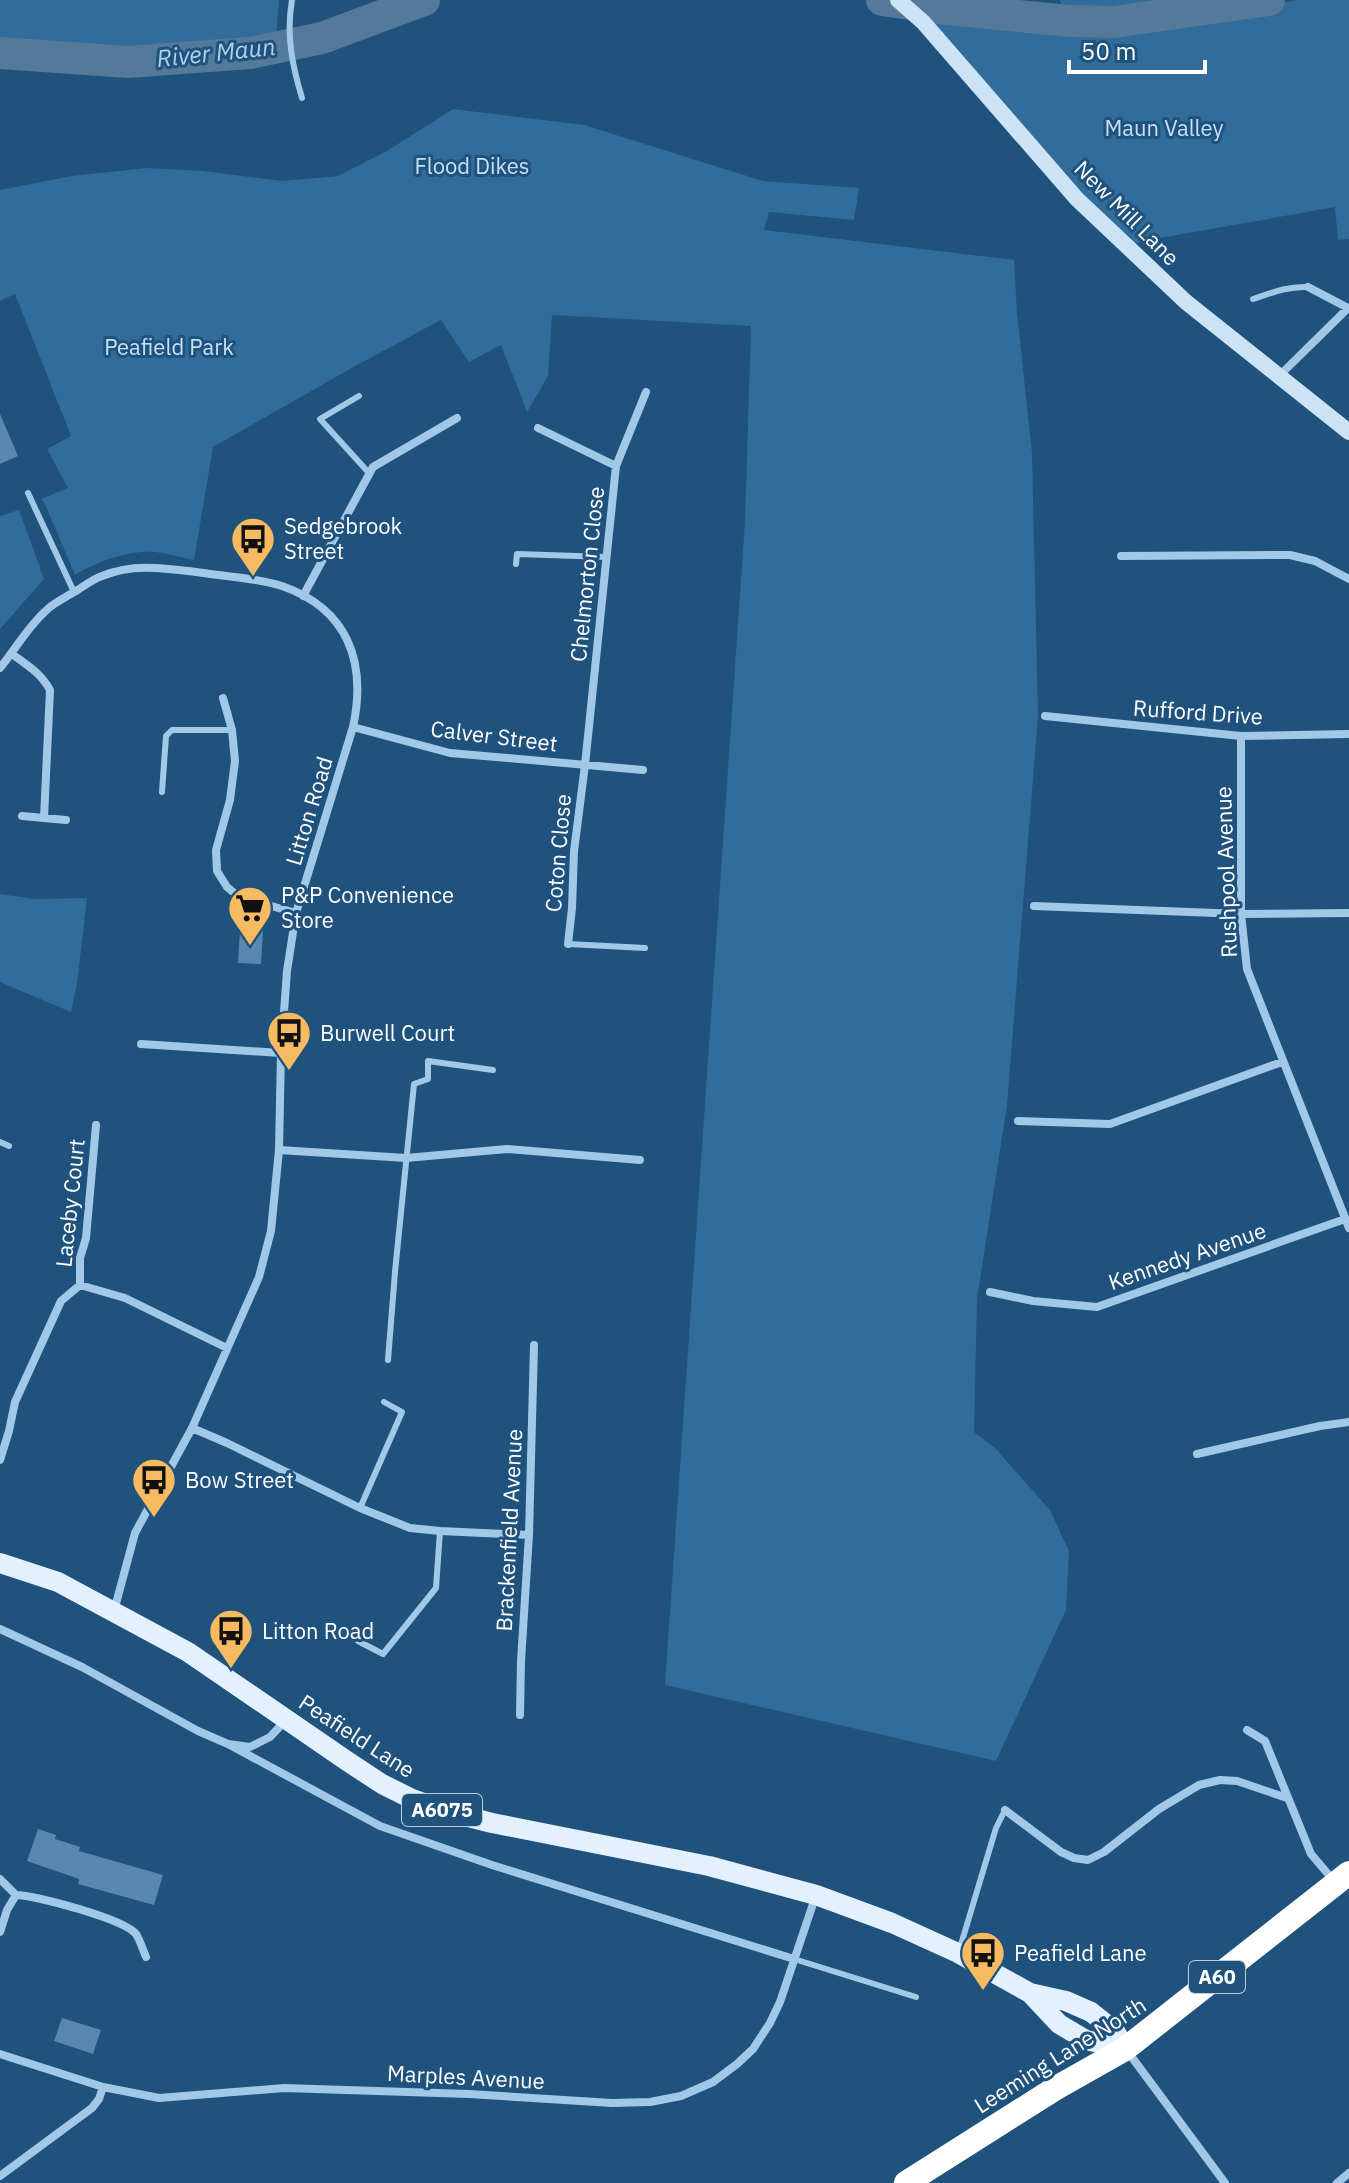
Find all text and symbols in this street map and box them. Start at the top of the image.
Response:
scale bar [1069,24,1205,74]
water label: River Maun [155,30,277,74]
text: 50 m [1081,35,1136,67]
park label: Maun Valley [1104,113,1224,142]
park label: Flood Dikes [414,151,530,180]
street label: New Mill Lane [1069,154,1186,271]
park label: Peafield Park [104,332,234,361]
street label: Chelmorton Close [563,485,610,663]
place label: Sedgebrook Street [284,511,403,565]
bus stop icon: Sedgebrook Street [229,515,277,578]
street label: Rufford Drive [1132,693,1264,731]
street label: Calver Street [429,713,559,758]
street label: Litton Road [278,753,339,869]
street label: Rushpool Avenue [1208,786,1243,958]
street label: Coton Close [538,793,577,913]
place label: P&P Convenience Store [281,880,454,934]
supermarket icon: P&P Convenience Store [226,884,274,947]
bus stop icon: Burwell Court [265,1009,313,1072]
place label: Burwell Court [320,1018,455,1047]
street label: Laceby Court [48,1137,91,1269]
street label: Kennedy Avenue [1104,1215,1270,1296]
street label: Brackenfield Avenue [489,1428,528,1632]
bus stop icon: Bow Street [130,1456,178,1519]
place label: Bow Street [185,1465,294,1494]
bus stop icon: Litton Road [207,1607,255,1670]
place label: Litton Road [262,1616,374,1645]
street label: Peafield Lane [294,1687,421,1784]
road number: A6075 [402,1794,482,1826]
bus stop icon: Peafield Lane [959,1929,1007,1992]
place label: Peafield Lane [1014,1938,1147,1967]
road number: A60 [1189,1961,1245,1993]
street label: Leeming Lane North [968,1990,1151,2119]
street label: Marples Avenue [386,2058,546,2095]

